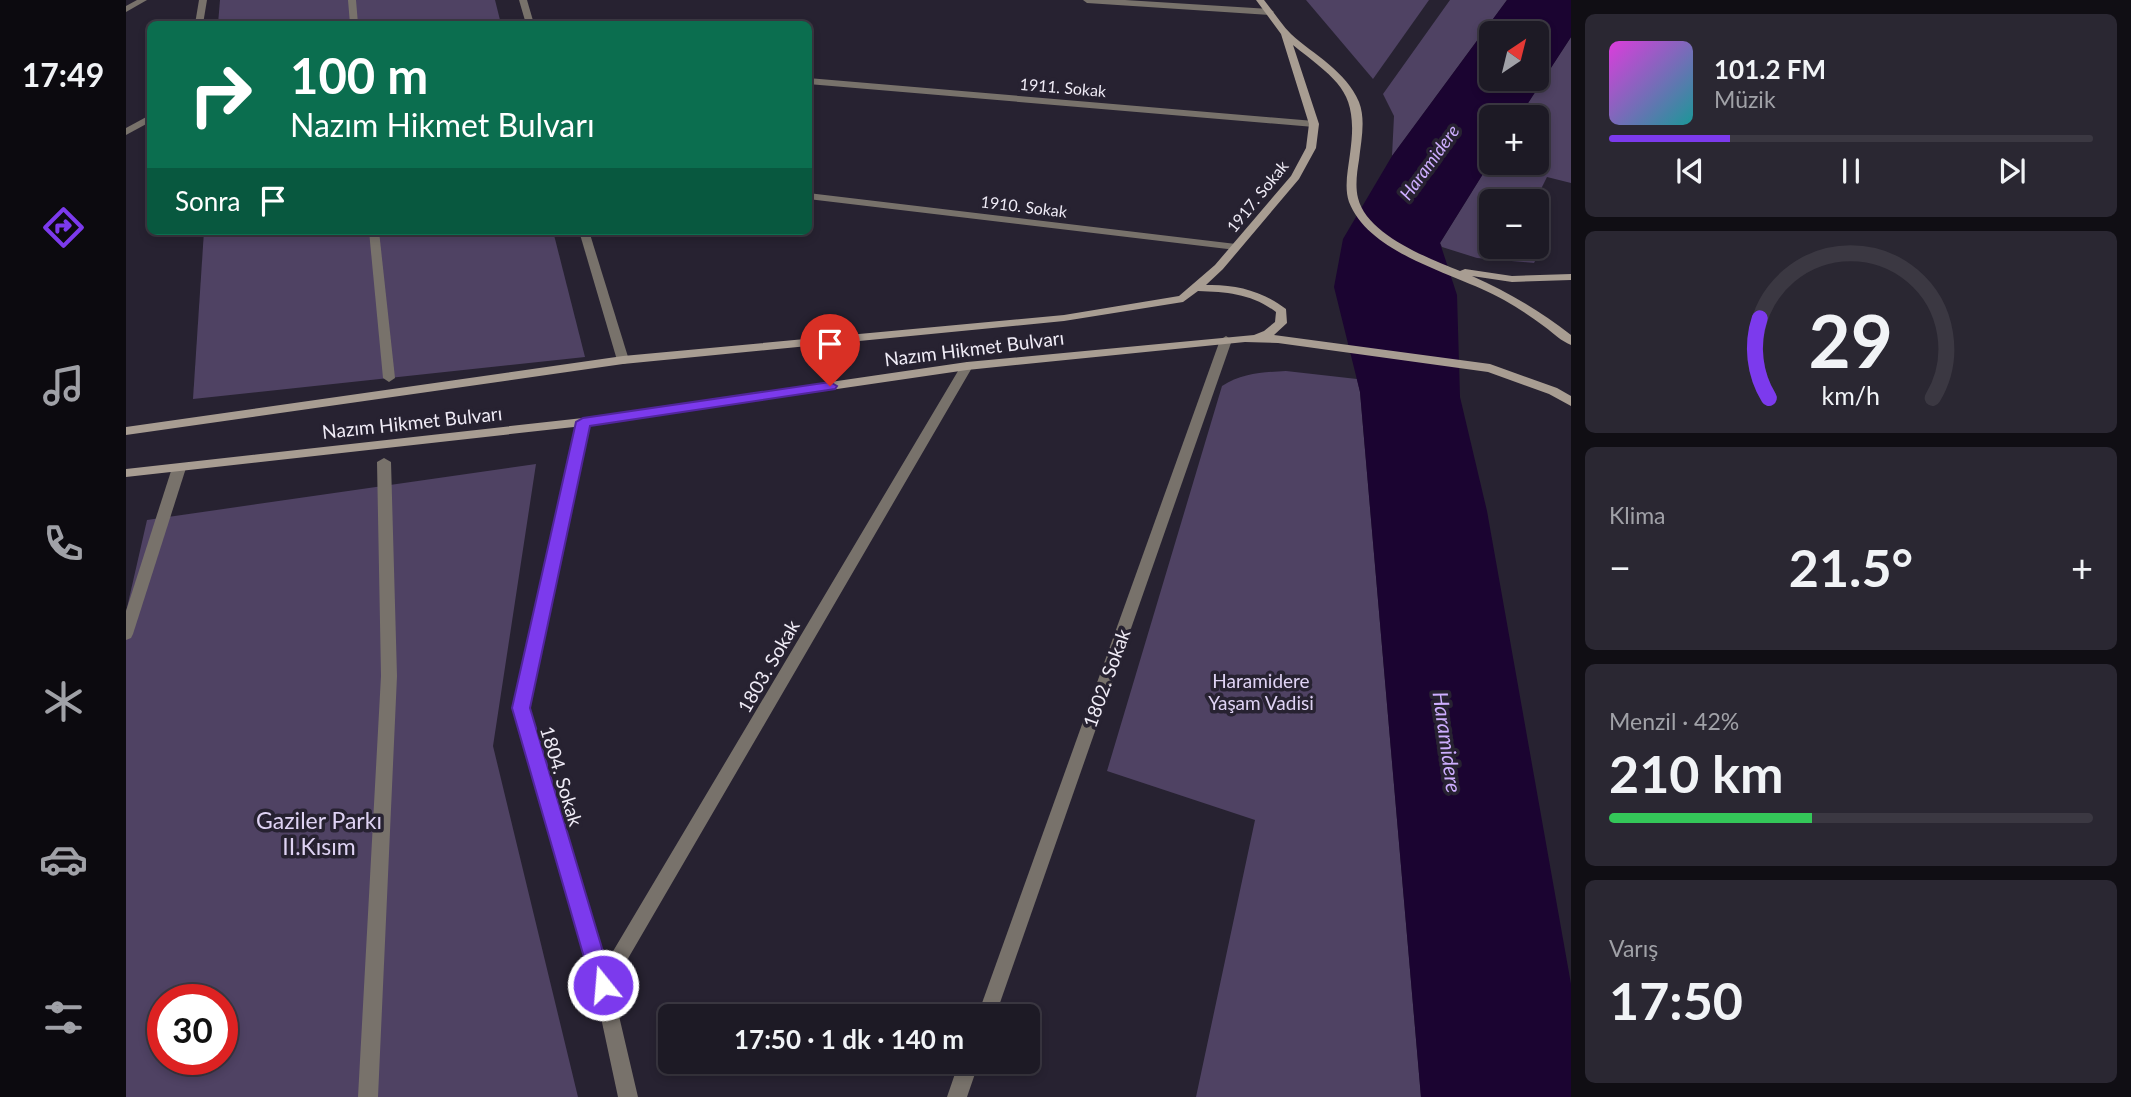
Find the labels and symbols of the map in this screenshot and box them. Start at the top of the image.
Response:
north arrow [1479,21,1549,91]
street label: 1911. Sokak [1019,74,1108,100]
water label: Haramidere [1394,120,1464,204]
street label: 1917. Sokak [1222,156,1292,236]
street label: 1910. Sokak [980,191,1069,221]
pin [800,314,860,386]
street label: Nazım Hikmet Bulvarı [883,326,1065,370]
street label: Nazım Hikmet Bulvarı [321,401,503,443]
street label: 1803. Sokak [732,615,804,716]
street label: 1802. Sokak [1078,625,1135,730]
park label: Haramidere Yaşam Vadisi [1208,669,1314,714]
water label: Haramidere [1429,690,1467,794]
street label: 1804. Sokak [536,723,588,829]
park label: Gaziler Parkı II.Kısım [256,806,382,860]
position arrow [566,948,640,1022]
speed limit sign: 30 [147,984,238,1075]

